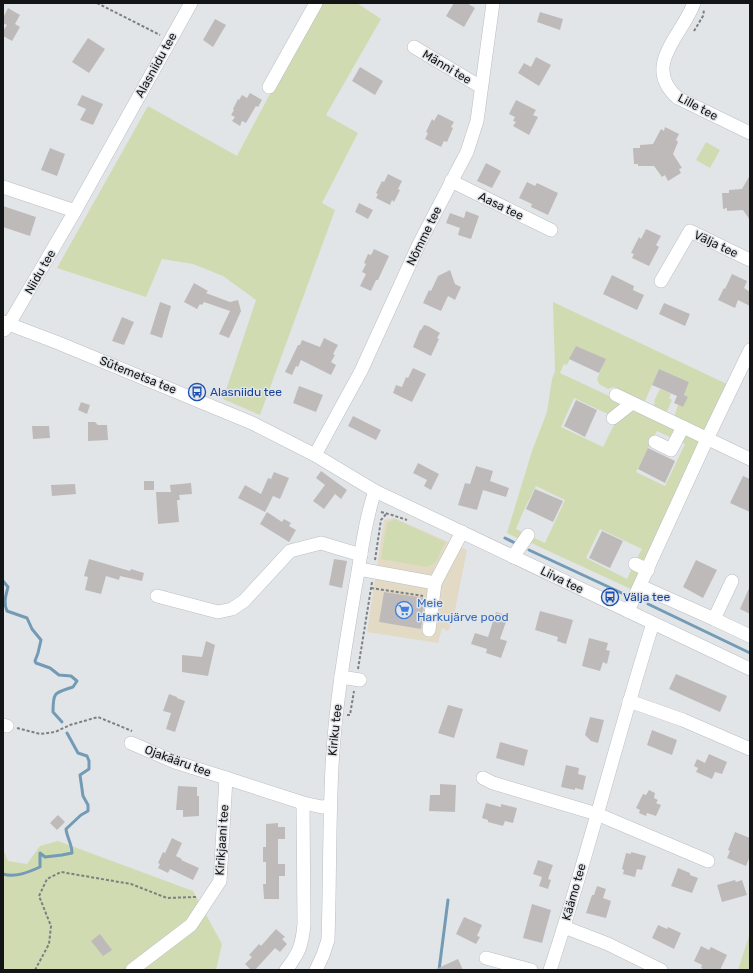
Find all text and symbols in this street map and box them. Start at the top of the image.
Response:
street label: Alasniidu tee [132,30,180,100]
street label: Männi tee [420,47,474,87]
street label: Lille tee [676,91,721,123]
street label: Aasa tee [476,189,526,223]
street label: Nõmme tee [404,204,444,268]
street label: Välja tee [692,228,741,260]
street label: Niidu tee [22,247,59,297]
street label: Sütemetsa tee [98,353,179,397]
bus stop icon: Alasniidu tee [187,382,207,402]
place label: Alasniidu tee [210,385,282,399]
street label: Liiva tee [538,564,586,597]
bus stop icon: Välja tee [600,587,620,607]
place label: Välja tee [623,590,670,604]
place label: Meie Harkujärve pood [417,596,509,624]
supermarket icon: Meie Harkujärve pood [394,600,414,620]
street label: Kiriku tee [325,703,345,756]
street label: Ojakääru tee [143,742,213,780]
street label: Kirikjaani tee [213,804,231,876]
street label: Käämo tee [559,862,589,922]

